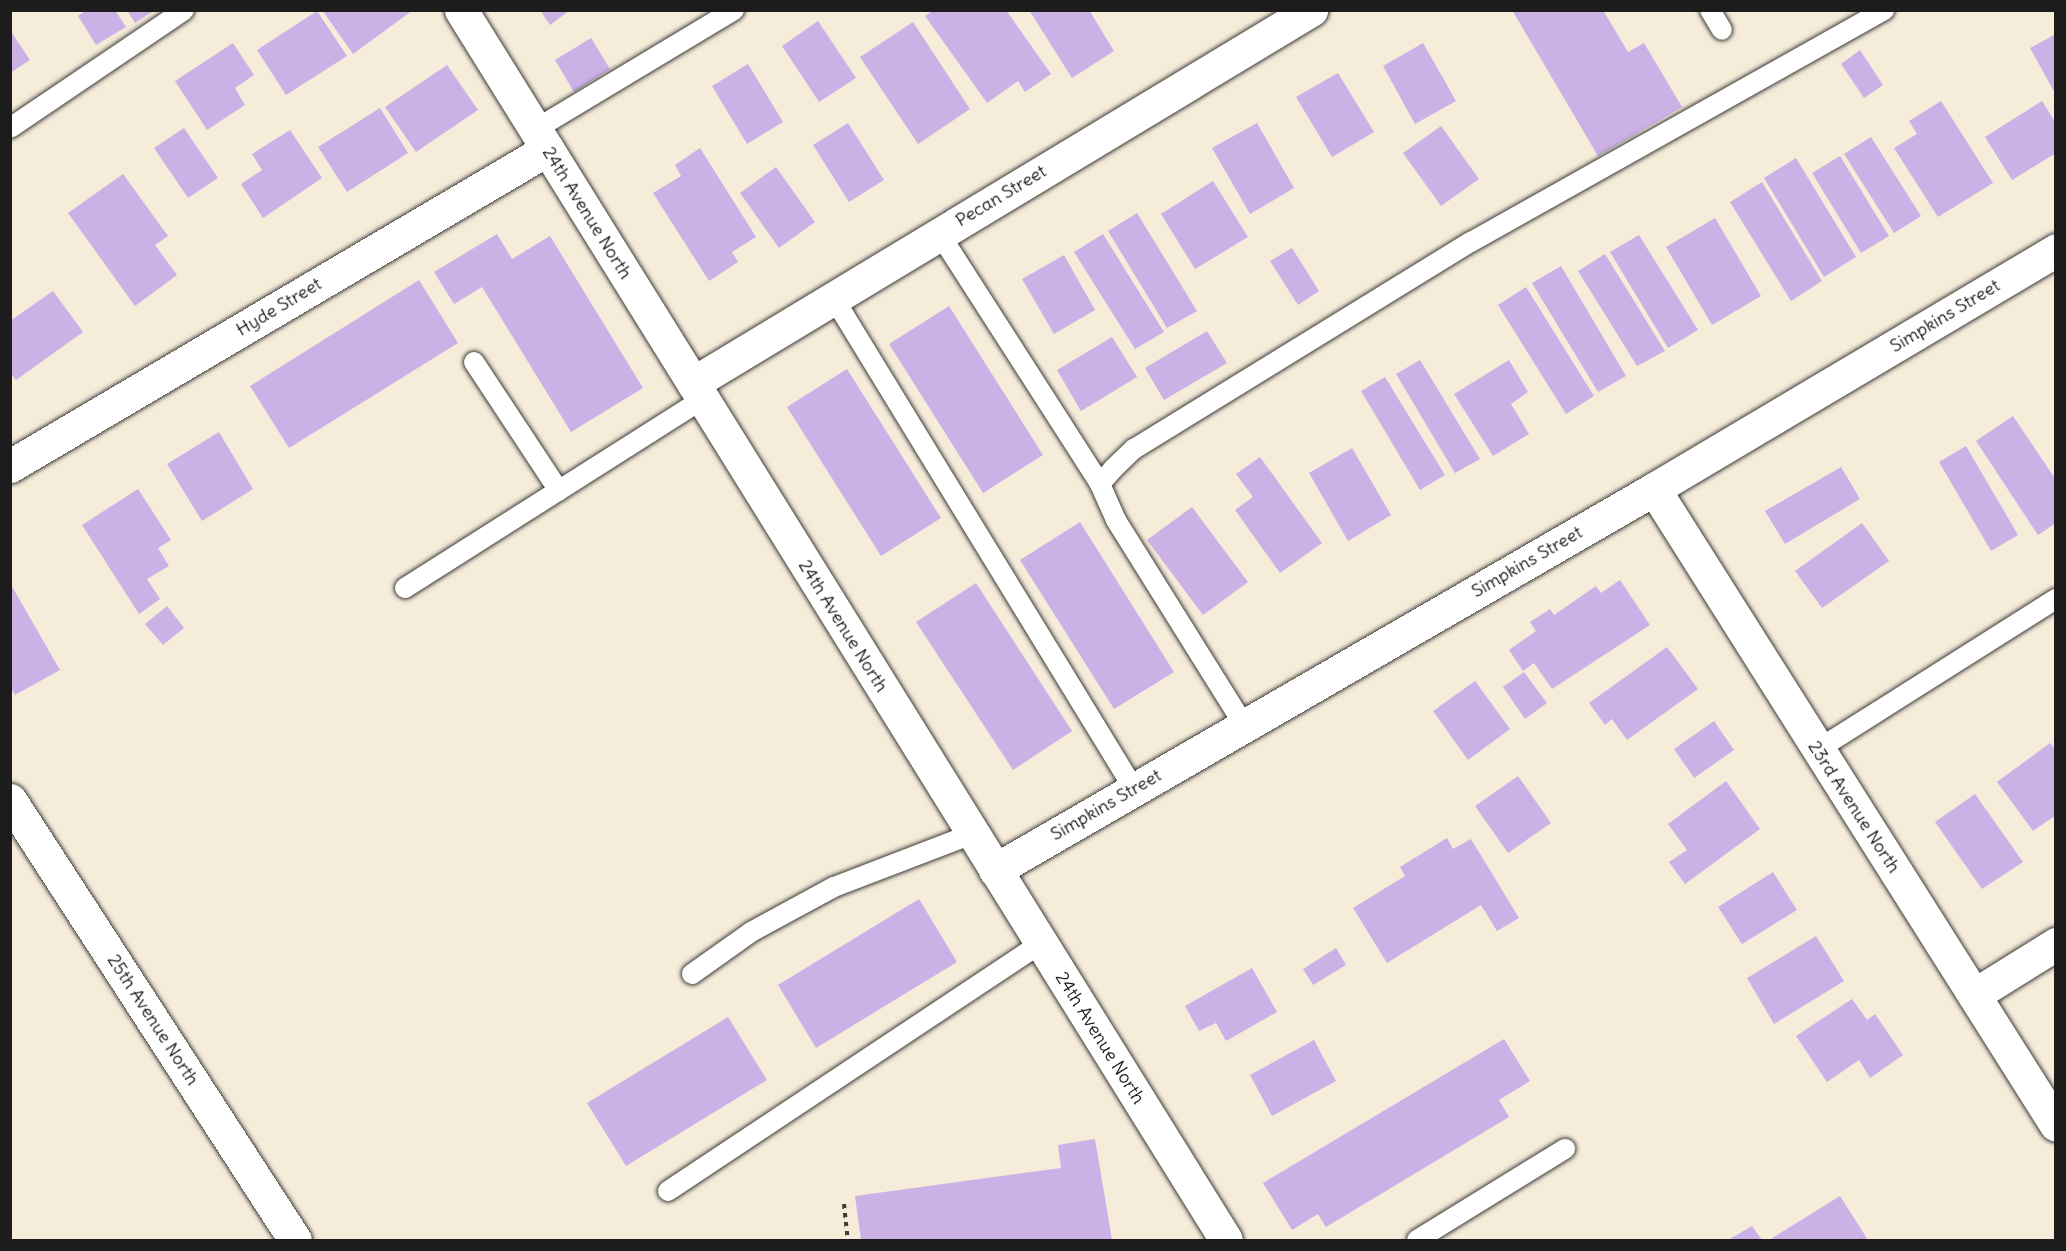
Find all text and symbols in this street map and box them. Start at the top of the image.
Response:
street label: 24th Avenue North [538,143,636,283]
street label: Pecan Street [952,161,1050,231]
street label: Hyde Street [232,273,326,341]
street label: Simpkins Street [1886,275,2004,357]
street label: Simpkins Street [1468,522,1586,602]
street label: 24th Avenue North [794,556,892,696]
street label: 23rd Avenue North [1803,737,1905,877]
street label: Simpkins Street [1047,765,1165,845]
street label: 25th Avenue North [103,950,203,1090]
street label: 24th Avenue North [1051,968,1149,1108]

